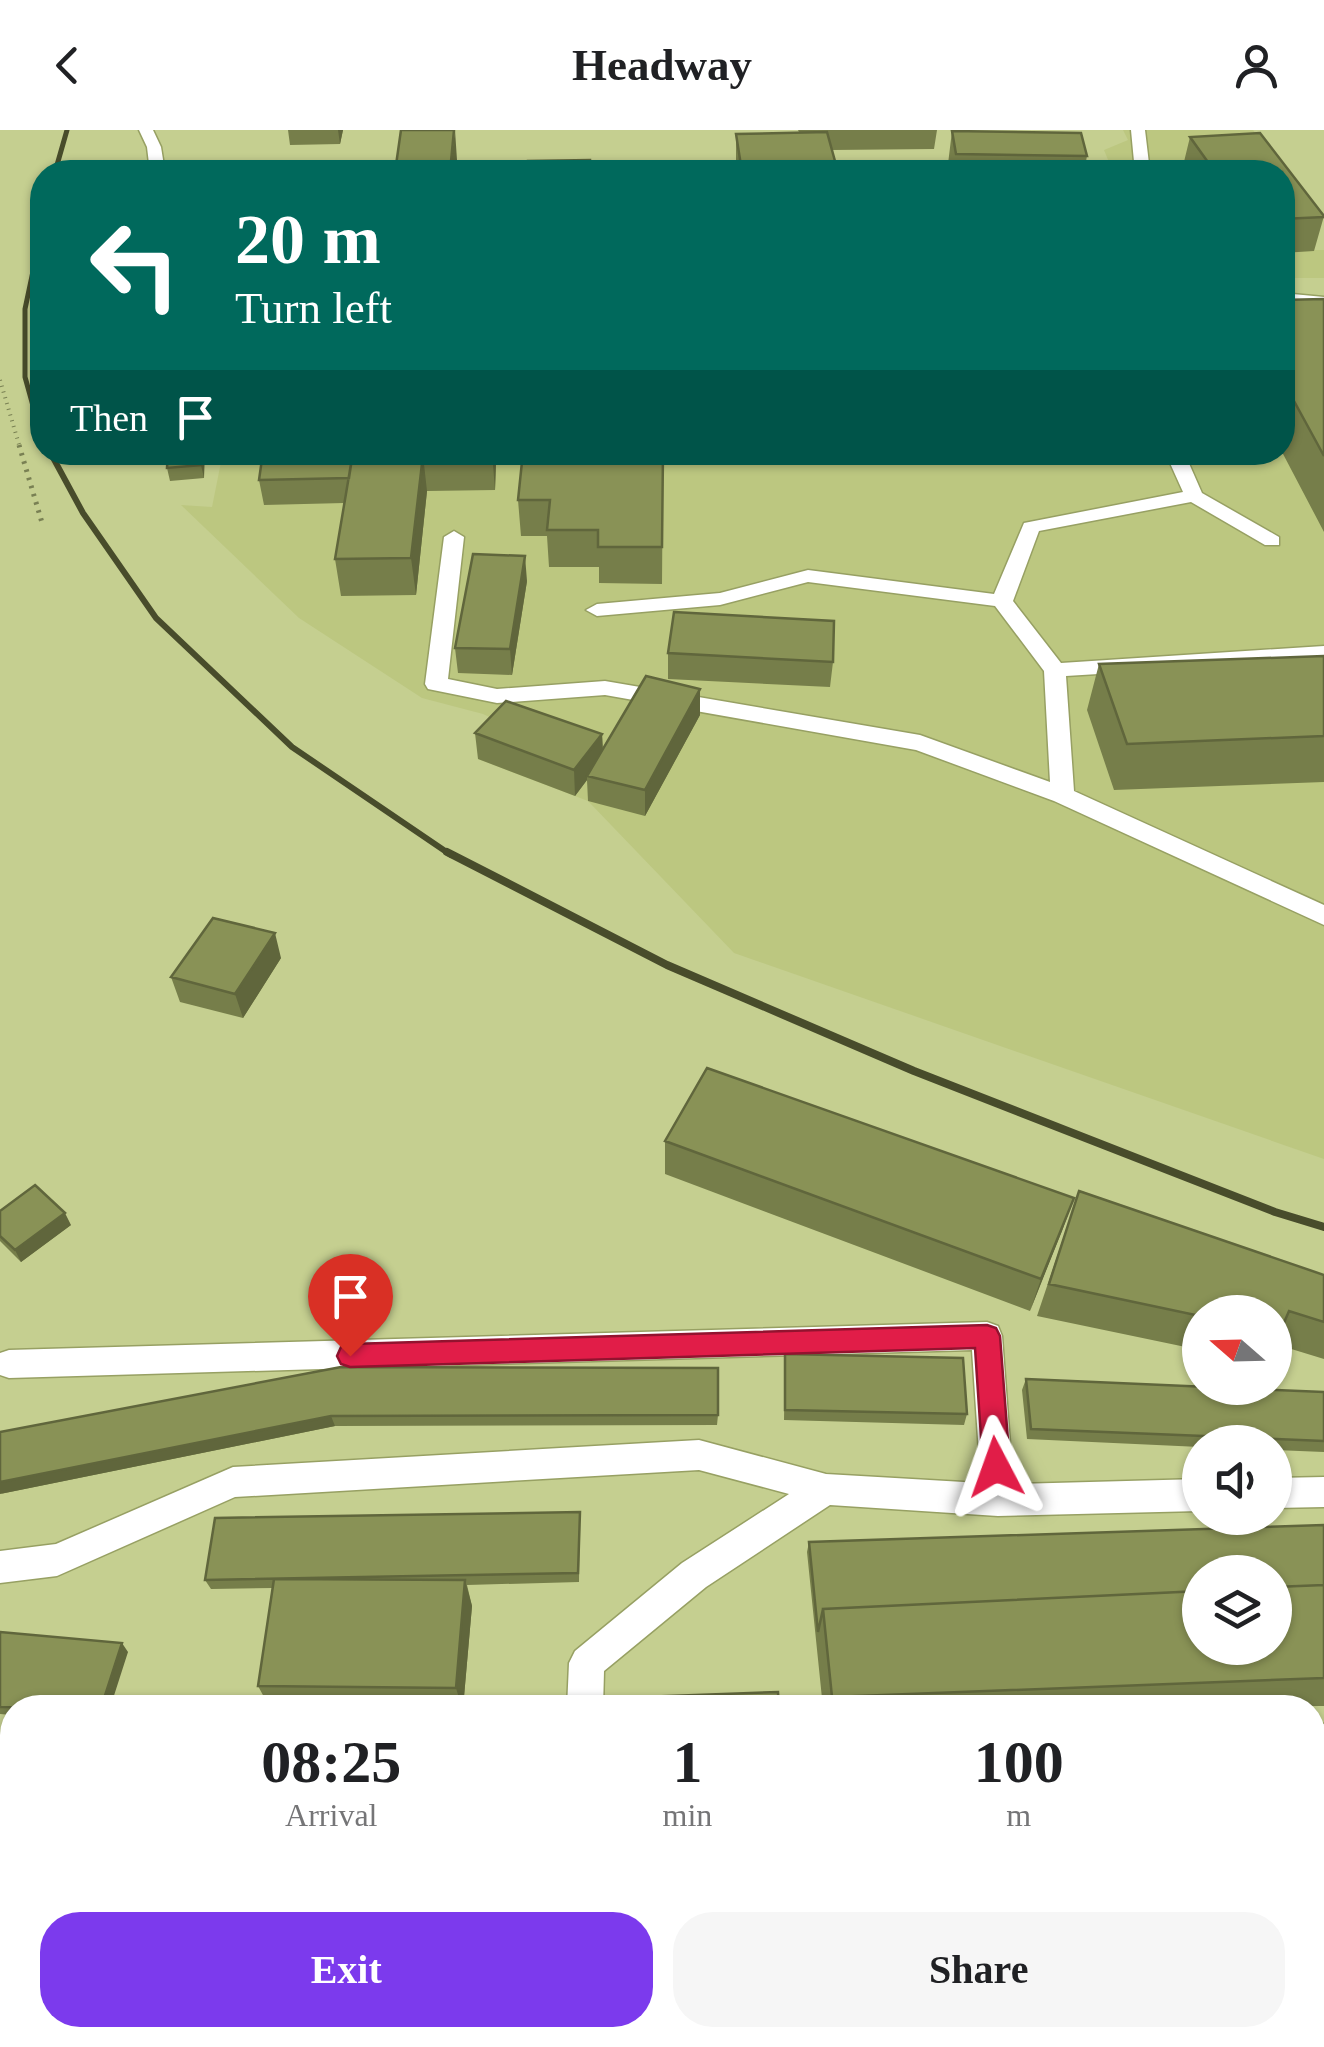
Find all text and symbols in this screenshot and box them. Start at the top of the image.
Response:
icon: back [40,38,95,93]
icon: person [1229,38,1284,93]
text: Headway [572,40,752,90]
icon: left [70,200,200,330]
text: 20 m [235,201,381,278]
text: Turn left [235,283,392,333]
icon: arrive [168,390,223,445]
text: Then [70,397,148,439]
pin [308,1254,393,1357]
icon: arrive [323,1269,378,1324]
north arrow [1182,1295,1292,1405]
map controls [1182,1295,1292,1665]
position arrow [944,1415,1048,1519]
button: sound [1182,1425,1292,1535]
button: layers [1182,1555,1292,1665]
text: 08:25 [261,1729,401,1795]
text: 1 [672,1729,702,1795]
text: 100 [974,1729,1064,1795]
text: Arrival [285,1797,377,1833]
text: min [663,1797,712,1833]
text: m [1006,1797,1031,1833]
button: Exit [40,1912,653,2027]
button: Share [673,1912,1285,2027]

